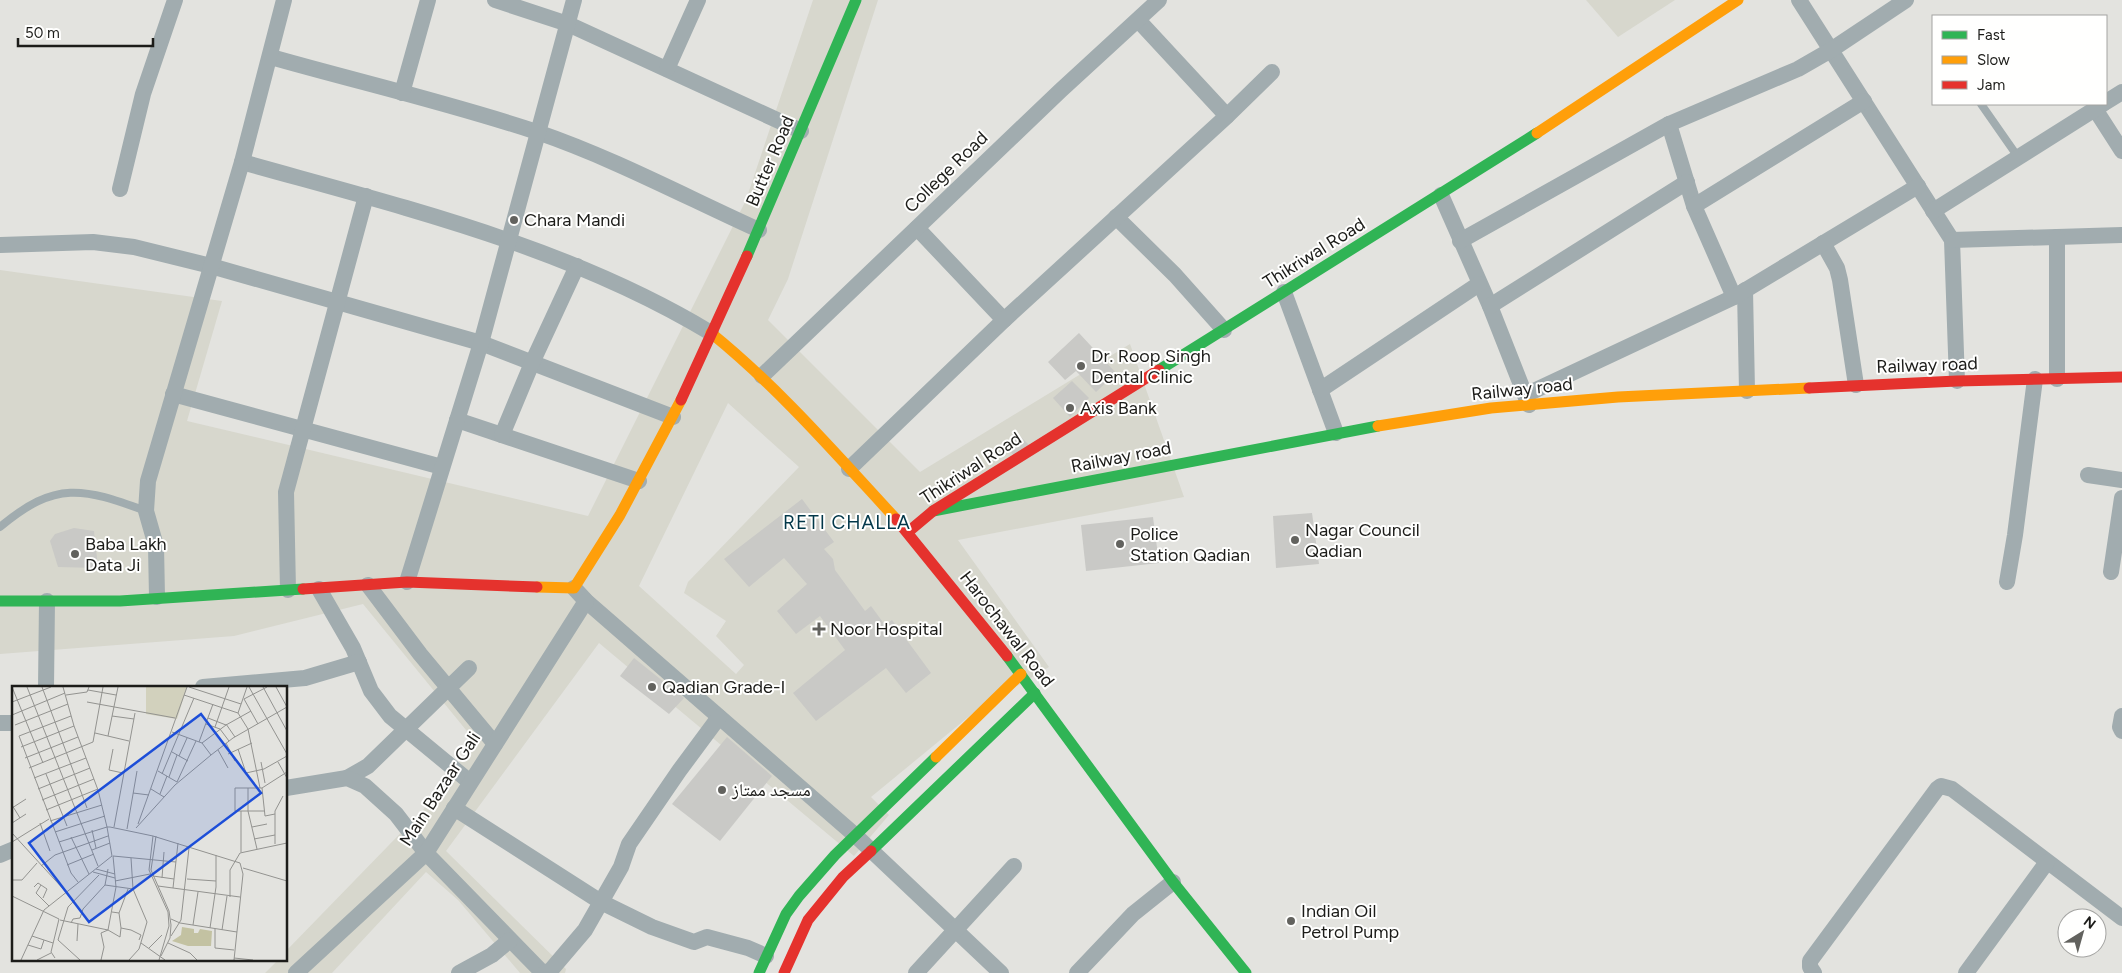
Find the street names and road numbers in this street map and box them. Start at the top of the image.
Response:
street label: Butter Road [741,112,799,210]
street label: College Road [900,127,992,217]
street label: Thikriwal Road [1259,213,1369,293]
street label: Railway road [1876,352,1978,378]
street label: Railway road [1470,373,1574,405]
street label: Thikriwal Road [916,427,1026,509]
street label: Railway road [1069,436,1173,478]
street label: Harochawal Road [955,567,1059,691]
street label: Main Bazaar Gali [395,728,485,850]

